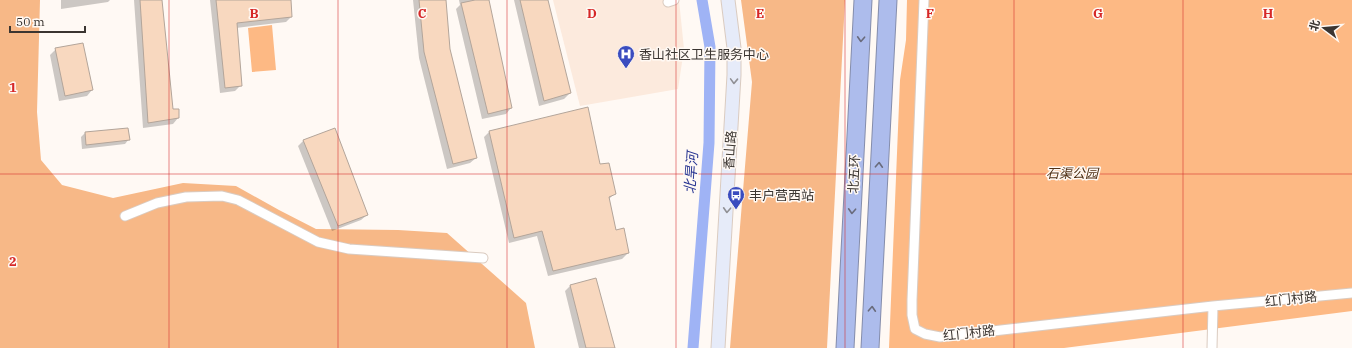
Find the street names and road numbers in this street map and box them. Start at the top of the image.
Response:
street label: 香山路 [720,130,740,170]
street label: 北五环 [844,154,864,194]
street label: 红门村路 [1264,288,1318,310]
street label: 红门村路 [942,322,996,344]

